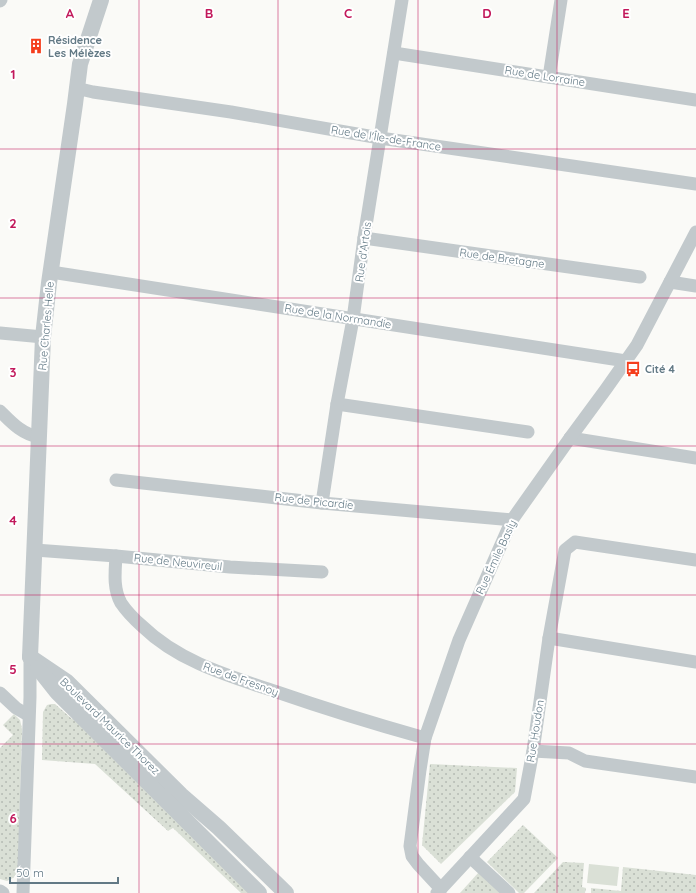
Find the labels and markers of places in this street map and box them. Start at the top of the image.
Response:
place label: Résidence Les Mélèzes [48,33,111,60]
building icon: Résidence Les Mélèzes [27,37,45,55]
bus stop icon: Cité 4 [624,360,642,378]
place label: Cité 4 [645,362,676,376]

